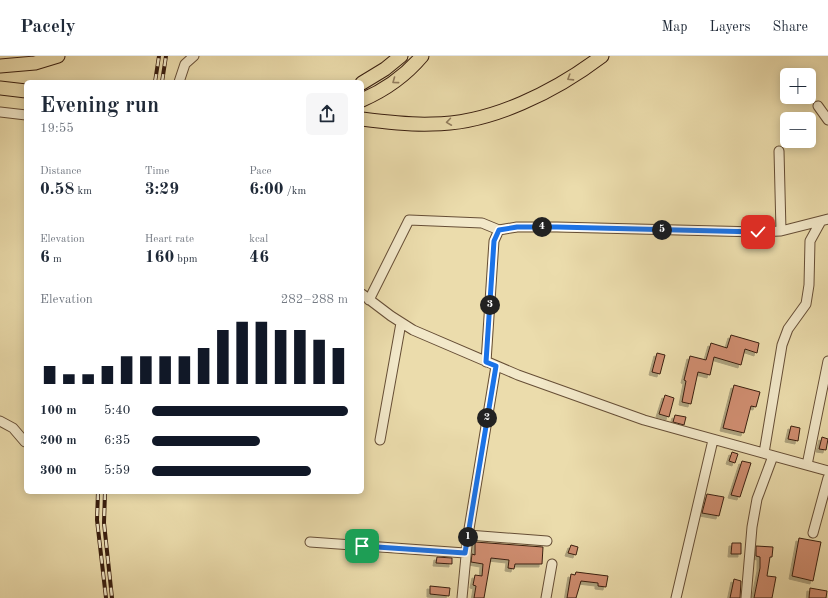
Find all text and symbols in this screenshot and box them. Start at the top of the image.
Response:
text: Pacely [20,18,76,37]
text: Map [662,20,688,34]
text: Layers [710,20,751,34]
text: Share [773,20,808,34]
map controls [780,68,816,148]
button: + [780,68,816,104]
one-way arrow [567,73,574,81]
one-way arrow [392,76,399,83]
button: share [306,93,348,135]
text: Evening run [40,95,159,117]
button: − [780,112,816,148]
one-way arrow [446,117,452,126]
text: 19:55 [40,122,74,135]
text: Distance [40,166,81,177]
text: Time [145,166,169,177]
text: Pace [249,166,272,177]
text: 0.58 [40,181,74,198]
text: 3:29 [145,181,179,198]
text: 6:00 [249,181,284,198]
text: km [74,186,92,197]
text: /km [284,186,306,197]
pin [741,215,775,249]
pin: 4 [532,217,552,237]
pin: 5 [652,220,672,240]
text: 4 [539,221,545,232]
icon: check [747,221,769,243]
text: 5 [659,224,665,235]
text: Elevation [40,234,85,245]
text: Heart rate [145,234,194,245]
text: kcal [249,234,268,245]
text: 6 [40,249,50,266]
text: 160 [145,249,174,266]
text: 46 [249,249,269,266]
text: m [50,254,62,265]
text: bpm [174,254,197,265]
text: Elevation [40,293,93,306]
text: 282–288 m [281,293,348,306]
pin: 3 [480,295,500,315]
text: 3 [487,299,493,310]
text: 100 m [40,404,77,417]
text: 5:40 [104,404,130,417]
pin: 2 [477,408,497,428]
text: 2 [484,412,490,423]
text: 200 m [40,434,77,447]
text: 6:35 [104,434,130,447]
text: 300 m [40,464,77,477]
text: 5:59 [104,464,130,477]
pin: 1 [458,527,478,547]
pin [345,529,379,563]
text: 1 [465,531,471,542]
icon: arrive [351,535,373,557]

